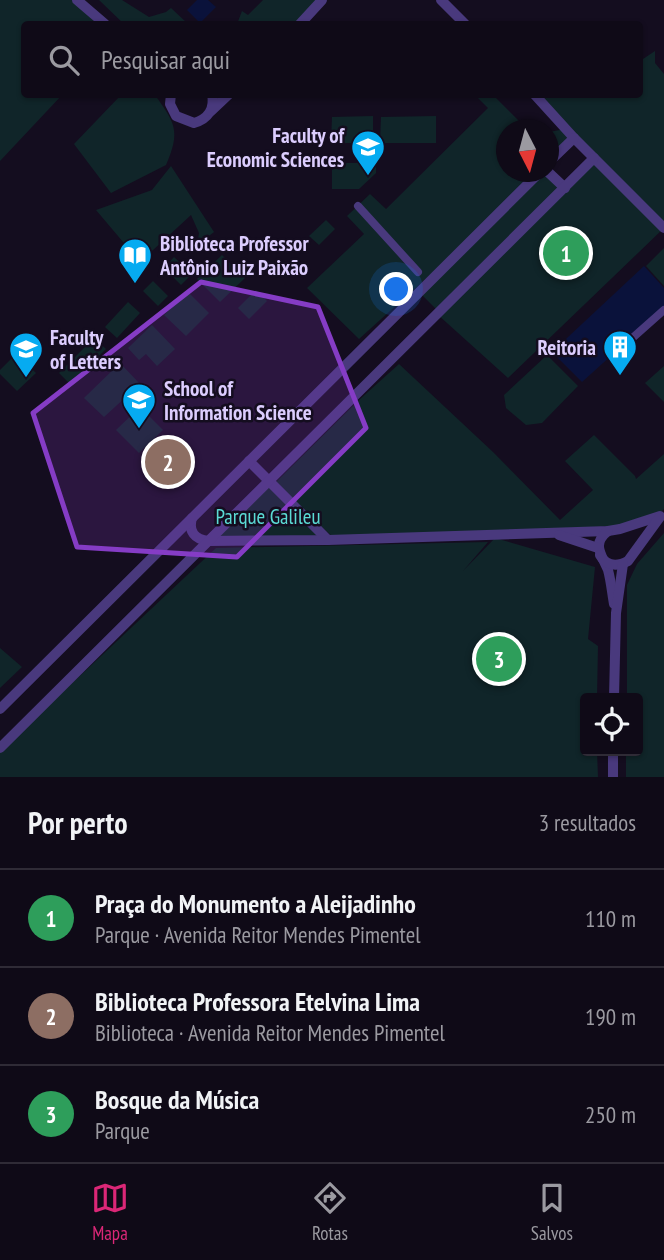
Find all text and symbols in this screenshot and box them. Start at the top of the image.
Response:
search box [21,21,643,98]
icon: search [45,41,83,79]
text: Pesquisar aqui [101,43,230,76]
north arrow [496,119,559,182]
place label: Faculty of Economic Sciences [207,122,345,173]
school or university icon: Faculty of Economic Sciences [349,128,387,177]
pin: 1 [543,227,589,279]
place label: Biblioteca Professor Antônio Luiz Paixão [159,230,309,281]
library icon: Biblioteca Professor Antônio Luiz Paixão [116,236,154,285]
your location [379,272,413,306]
place label: Faculty of Letters [50,324,121,375]
building icon: Reitoria [601,328,639,377]
school or university icon: Faculty of Letters [7,330,45,379]
place label: Reitoria [538,334,596,361]
place label: School of Information Science [164,375,312,426]
school or university icon: School of Information Science [120,381,158,430]
pin: 2 [145,436,191,488]
park label: Parque Galileu [215,503,321,530]
pin: 3 [476,633,522,685]
map controls [580,693,643,756]
button: locate [580,693,643,756]
text: Por perto [28,803,128,842]
text: 3 resultados [539,808,636,837]
text: Praça do Monumento a Aleijadinho [95,887,416,920]
text: 1 [46,904,57,933]
text: 110 m [585,904,636,933]
text: Parque · Avenida Reitor Mendes Pimentel [95,920,421,949]
text: Biblioteca Professora Etelvina Lima [95,985,420,1018]
text: 2 [46,1002,57,1031]
text: 190 m [585,1002,636,1031]
text: Biblioteca · Avenida Reitor Mendes Pimentel [95,1018,445,1047]
text: Bosque da Música [95,1083,259,1116]
text: 3 [46,1100,57,1129]
text: 250 m [585,1100,636,1129]
text: Parque [95,1116,150,1145]
tab: Mapa [91,1179,129,1245]
tab: Rotas [311,1179,349,1245]
tab: Salvos [531,1179,573,1245]

